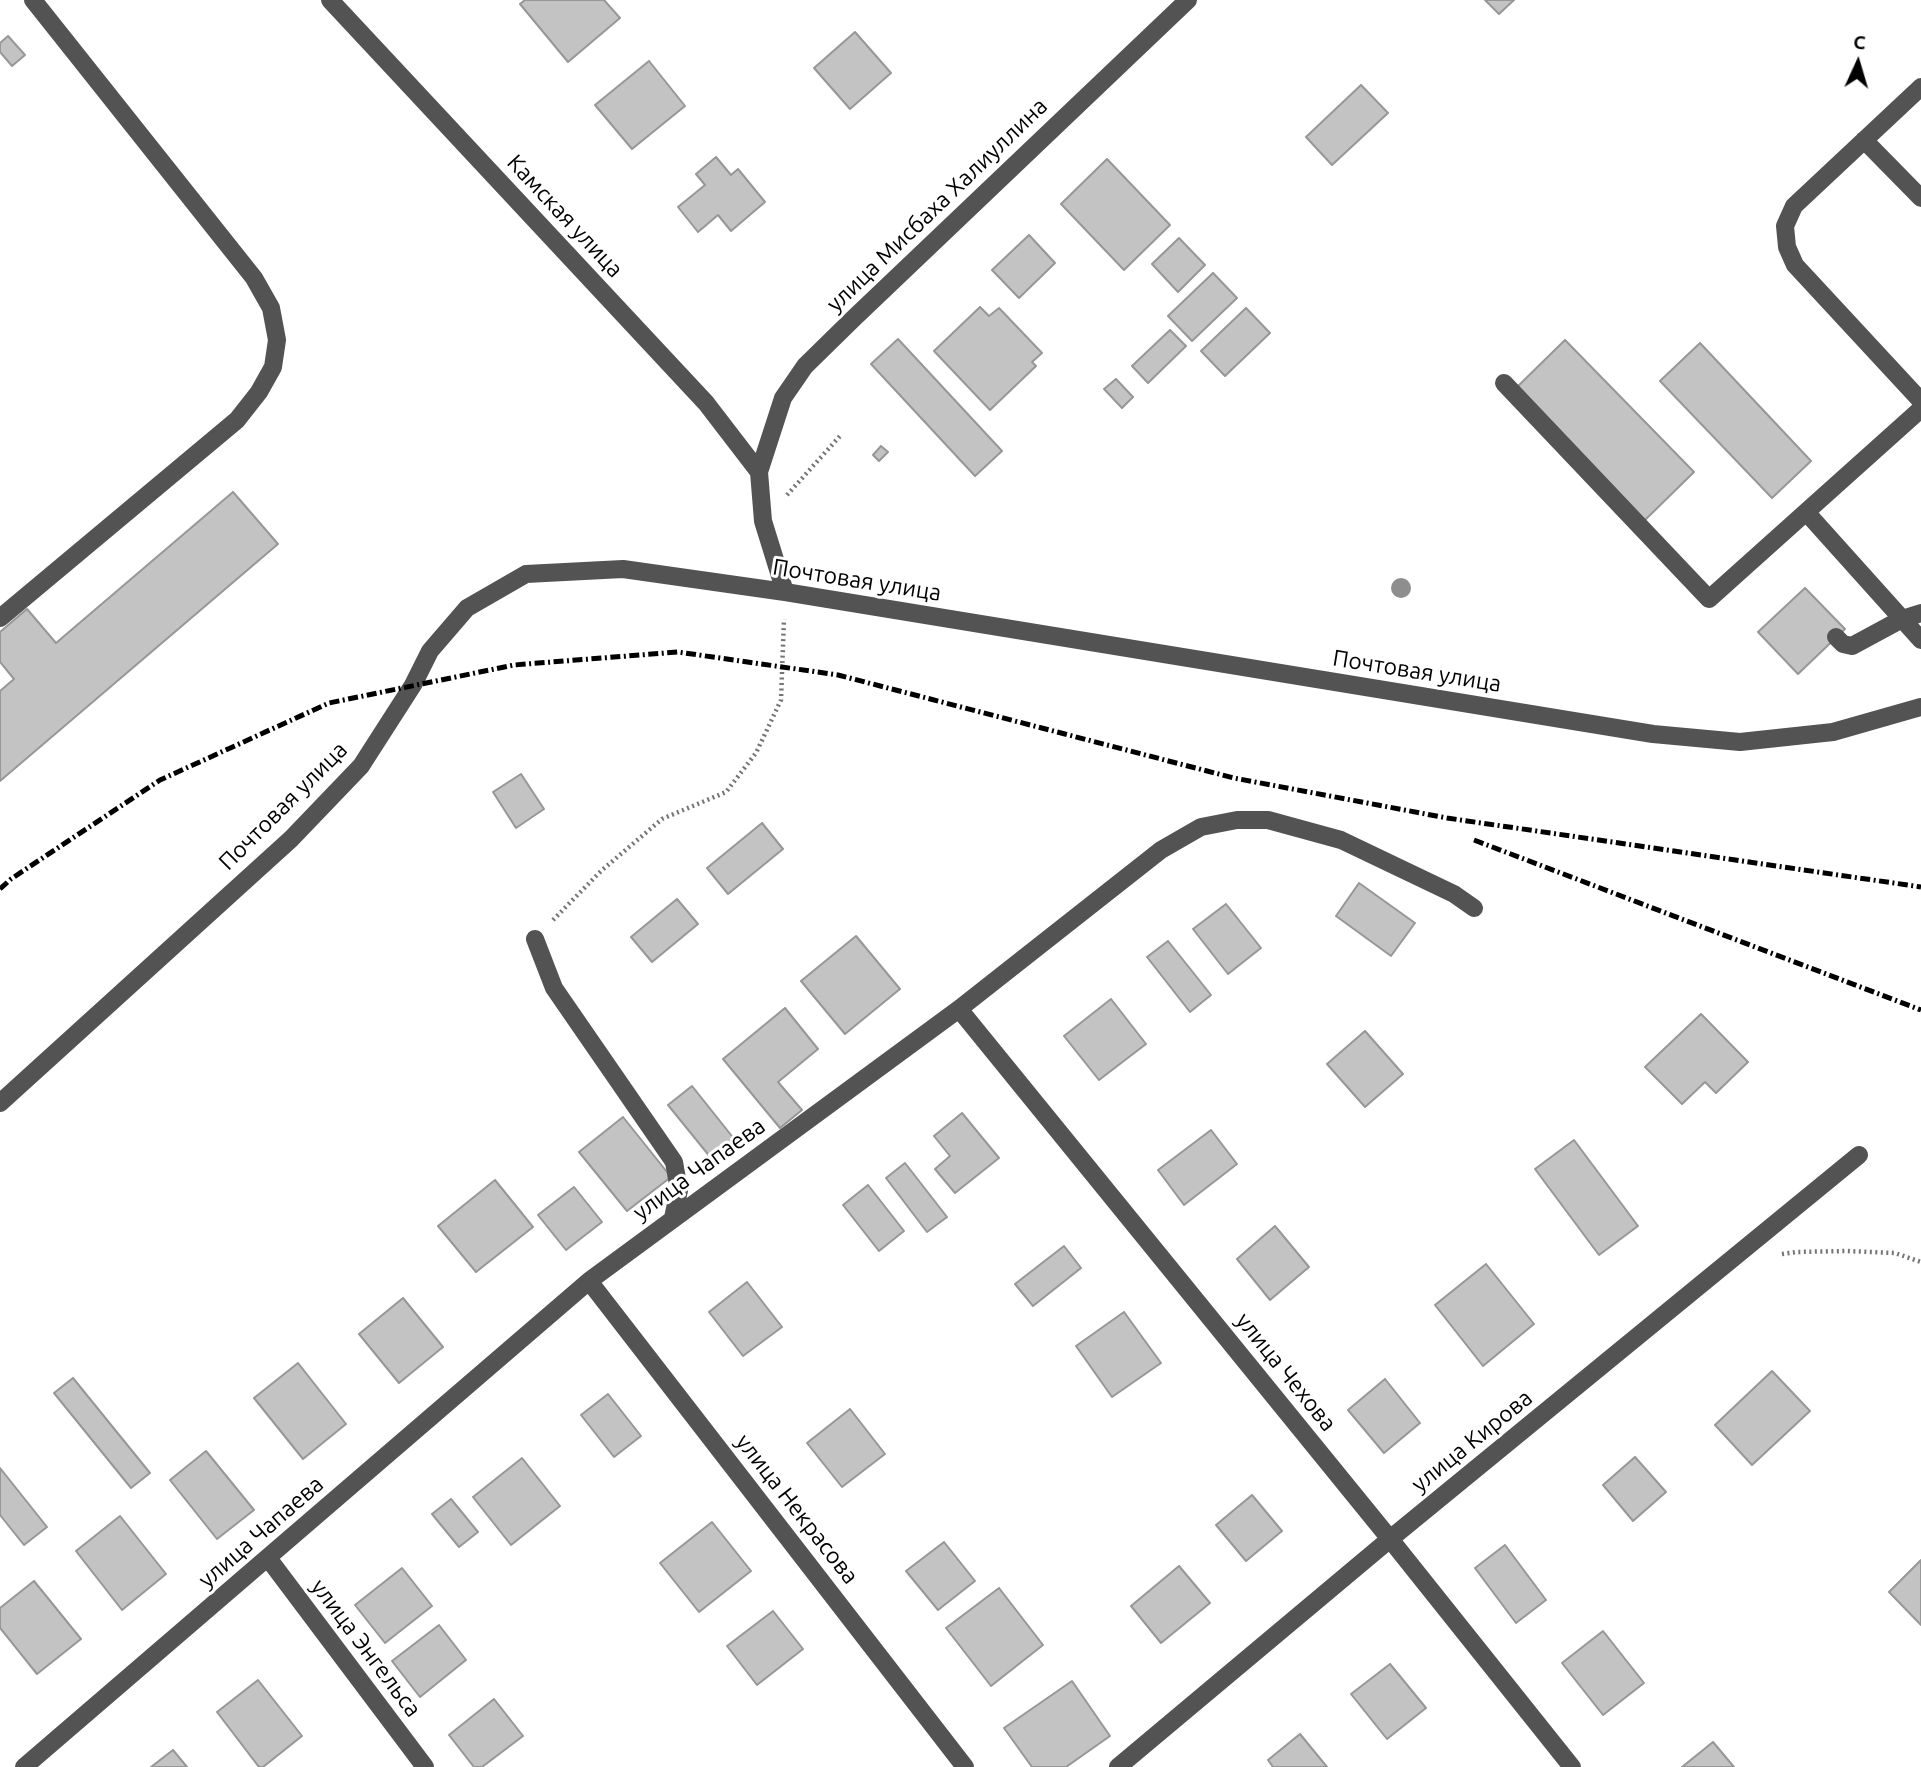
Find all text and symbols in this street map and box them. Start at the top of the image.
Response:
north arrow [1823,28,1893,98]
text: С [1853,31,1866,53]
street label: улица Мисбаха Халиуллина [821,92,1053,318]
street label: Камская улица [501,149,629,283]
street label: Почтовая улица [771,553,943,607]
street label: Почтовая улица [1331,644,1503,698]
street label: Почтовая улица [213,736,353,876]
street label: улица Чапаева [628,1112,770,1226]
street label: улица Чехова [1230,1307,1342,1437]
street label: улица Кирова [1406,1384,1538,1498]
street label: улица Некрасова [730,1429,864,1589]
street label: улица Чапаева [193,1470,329,1594]
street label: улица Энгельса [305,1574,427,1722]

